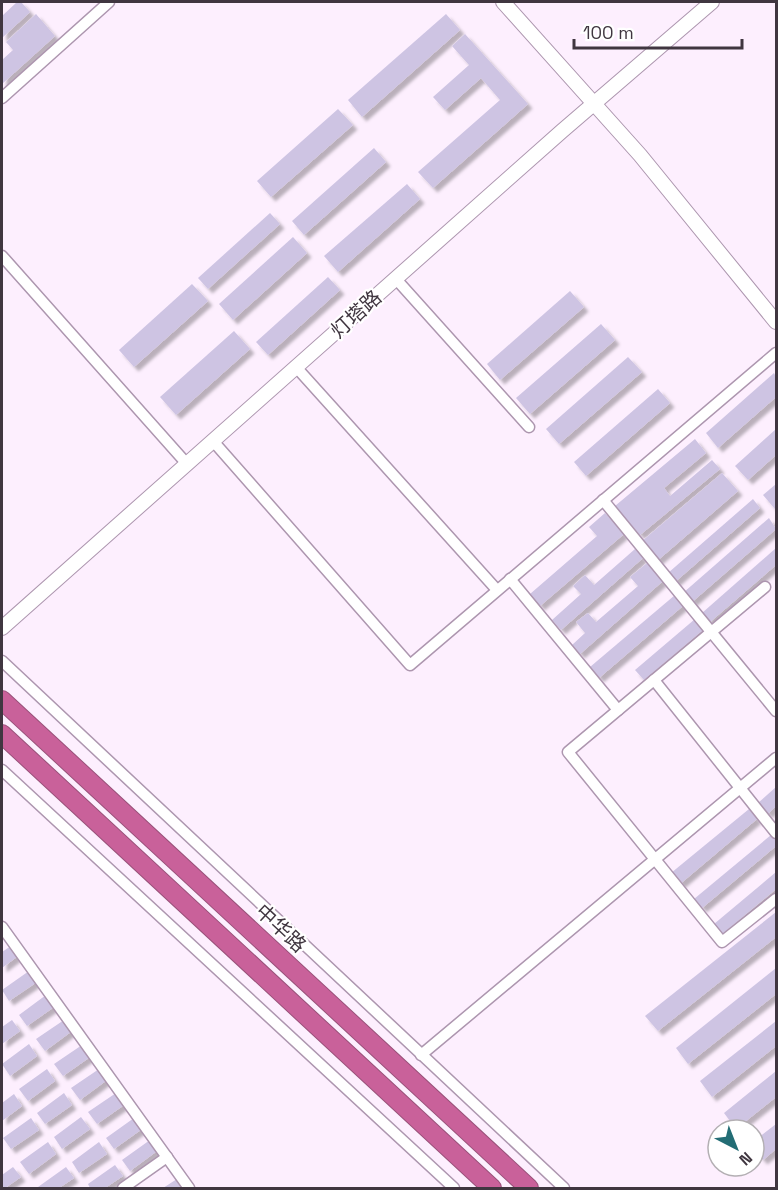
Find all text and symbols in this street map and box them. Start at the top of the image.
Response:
scale bar [574,12,742,50]
text: 100 m [583,21,634,44]
street label: 灯塔路 [325,284,387,344]
street label: 中华路 [250,898,312,958]
north arrow [706,1118,766,1178]
text: N [735,1147,757,1170]

